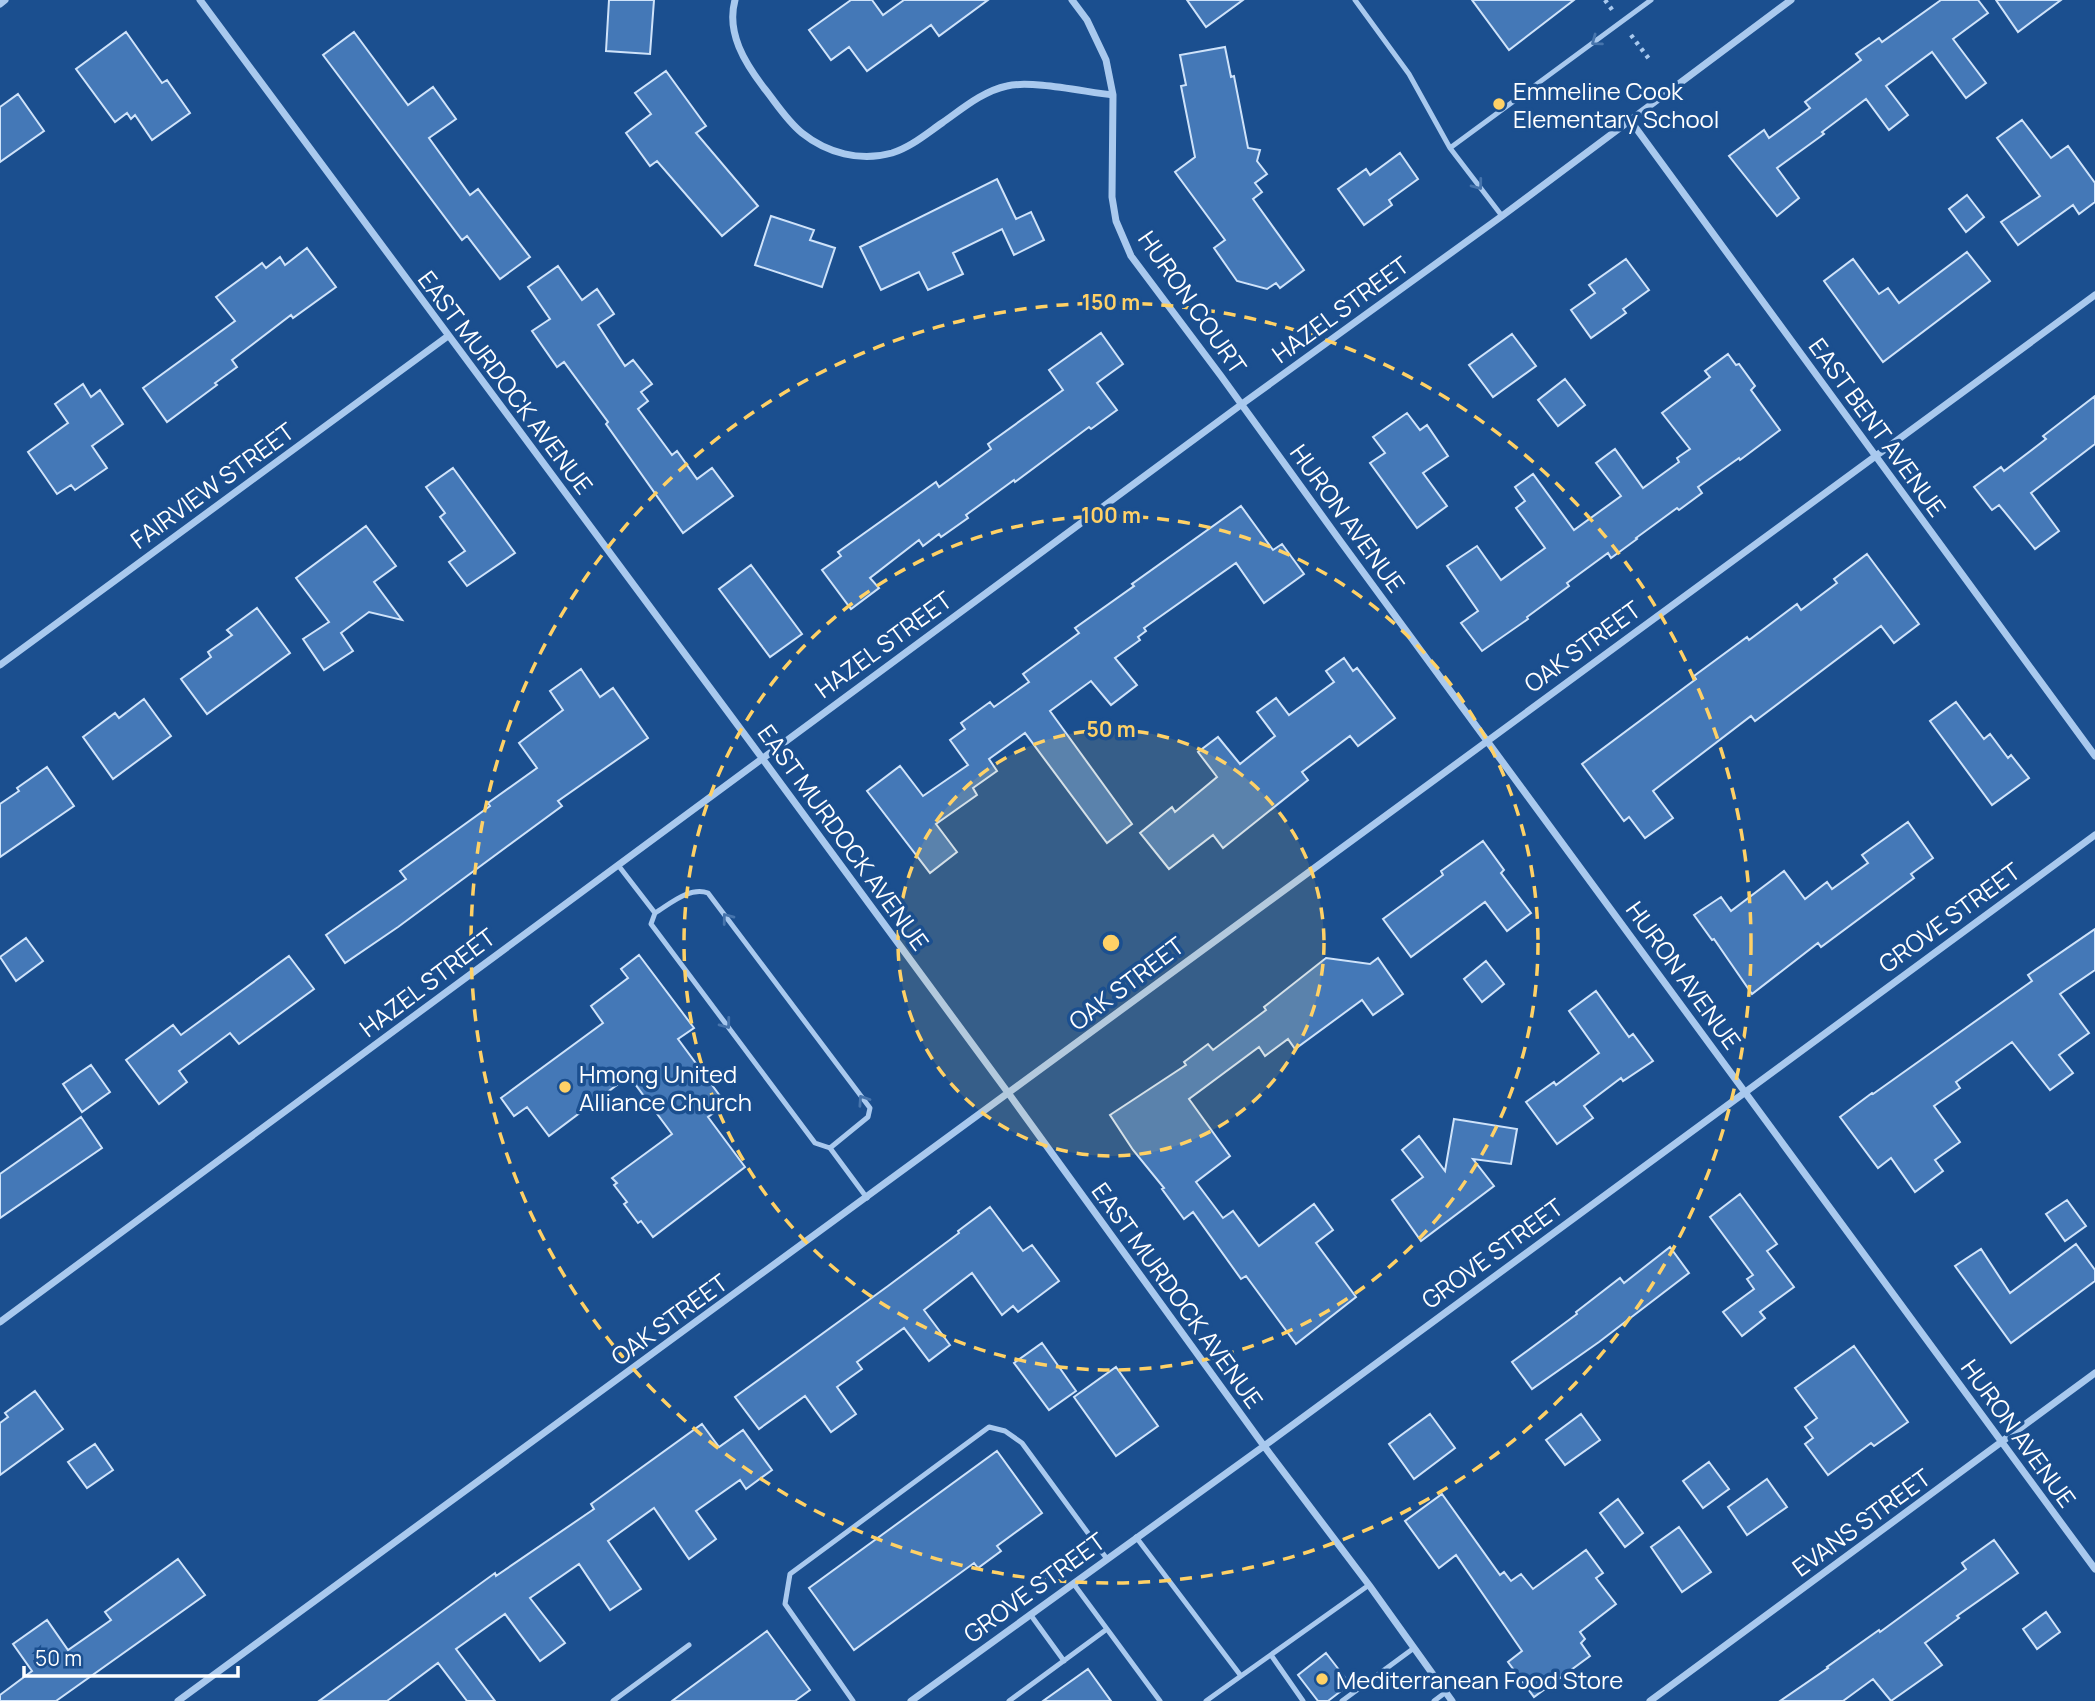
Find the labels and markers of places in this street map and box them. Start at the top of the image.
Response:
place label: Emmeline Cook Elementary School [1513,74,1719,135]
marker: Emmeline Cook Elementary School [1491,96,1507,112]
centre of rings [1099,931,1123,955]
place label: Hmong United Alliance Church [579,1057,752,1118]
marker: Hmong United Alliance Church [557,1079,573,1095]
place label: Mediterranean Food Store [1336,1663,1623,1696]
marker: Mediterranean Food Store [1314,1671,1330,1687]

